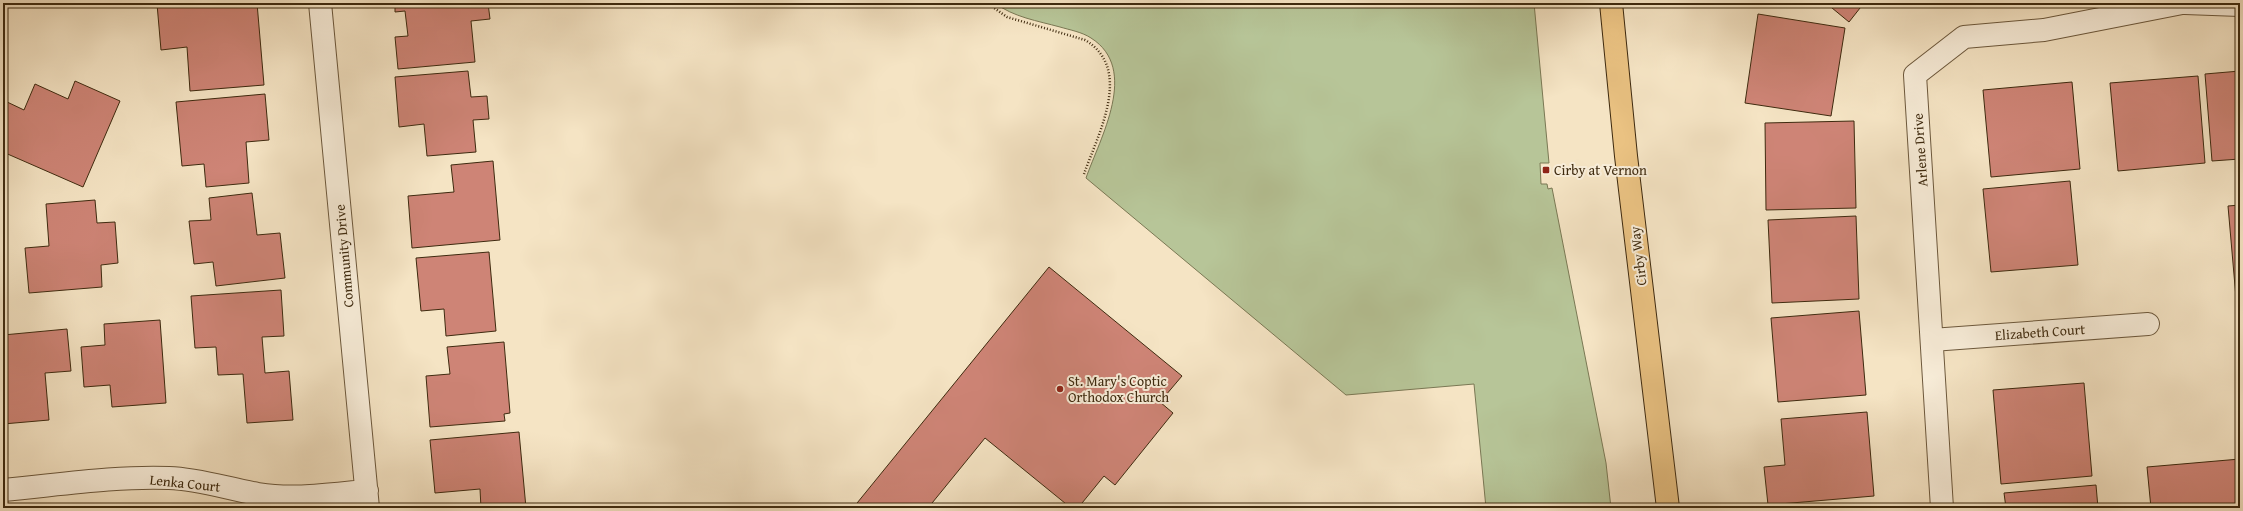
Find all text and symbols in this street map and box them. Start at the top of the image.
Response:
street label: Arlene Drive [1907,112,1933,187]
place label: Cirby at Vernon [1554,160,1647,180]
marker: Cirby at Vernon [1541,165,1551,175]
street label: Community Drive [329,203,358,308]
street label: Cirby Way [1624,225,1652,287]
street label: Elizabeth Court [1994,319,2086,345]
place label: St. Mary's Coptic Orthodox Church [1068,371,1169,407]
marker: St. Mary's Coptic Orthodox Church [1055,384,1065,394]
street label: Lenka Court [149,469,221,497]

